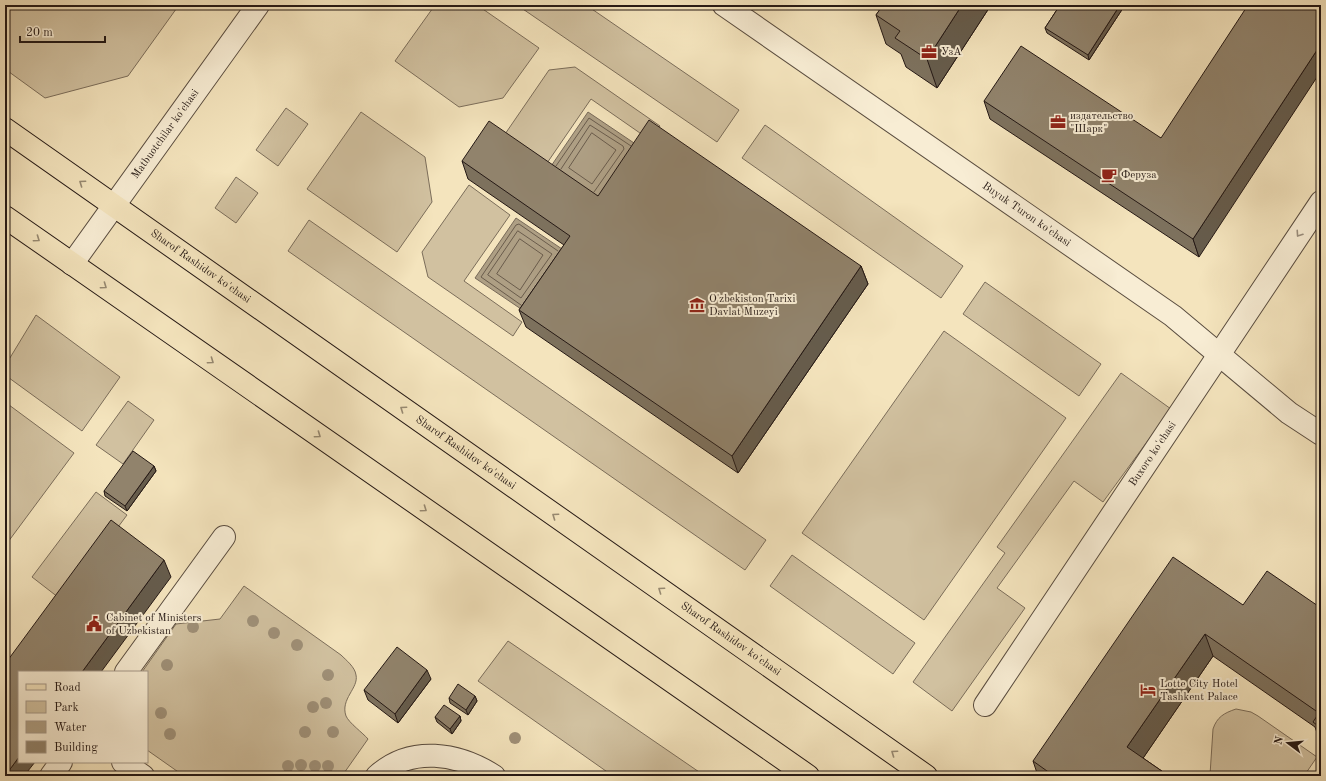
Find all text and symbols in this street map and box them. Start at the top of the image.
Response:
scale bar [20,18,105,44]
text: 20 m [26,27,53,39]
office icon: УзА [920,43,938,61]
place label: УзА [941,47,962,58]
street label: Matbuotchilar ko'chasi [130,87,201,181]
place label: издательство "Шарк" [1070,111,1133,135]
office icon: издательство "Шарк" [1049,113,1067,131]
cafe icon: Феруза [1100,166,1118,184]
place label: Феруза [1121,170,1157,181]
one-way arrow [79,180,86,188]
street label: Buyuk Turon ko'chasi [980,180,1073,249]
street label: Sharof Rashidov ko'chasi [148,228,253,305]
one-way arrow [1297,230,1304,237]
one-way arrow [33,234,40,242]
one-way arrow [100,281,107,288]
place label: O'zbekiston Tarixi Davlat Muzeyi [709,294,796,318]
museum icon: O'zbekiston Tarixi Davlat Muzeyi [688,296,706,314]
one-way arrow [207,356,214,364]
one-way arrow [400,407,407,414]
street label: Sharof Rashidov ko'chasi [414,414,518,492]
street label: Buxoro ko'chasi [1127,419,1178,488]
one-way arrow [313,430,320,437]
one-way arrow [420,504,427,511]
one-way arrow [552,513,559,521]
one-way arrow [659,588,666,595]
street label: Sharof Rashidov ko'chasi [679,600,783,678]
place label: Cabinet of Ministers of Uzbekistan [106,613,202,637]
public building icon: Cabinet of Ministers of Uzbekistan [85,615,103,633]
legend [18,671,148,763]
place label: Lotte City Hotel Tashkent Palace [1160,679,1238,703]
hotel icon: Lotte City Hotel Tashkent Palace [1139,681,1157,699]
text: Road [54,682,81,694]
text: Park [54,702,79,714]
text: Water [54,722,87,734]
north arrow [1268,723,1308,763]
text: N [1273,735,1286,746]
text: Building [54,742,98,754]
one-way arrow [891,750,898,758]

